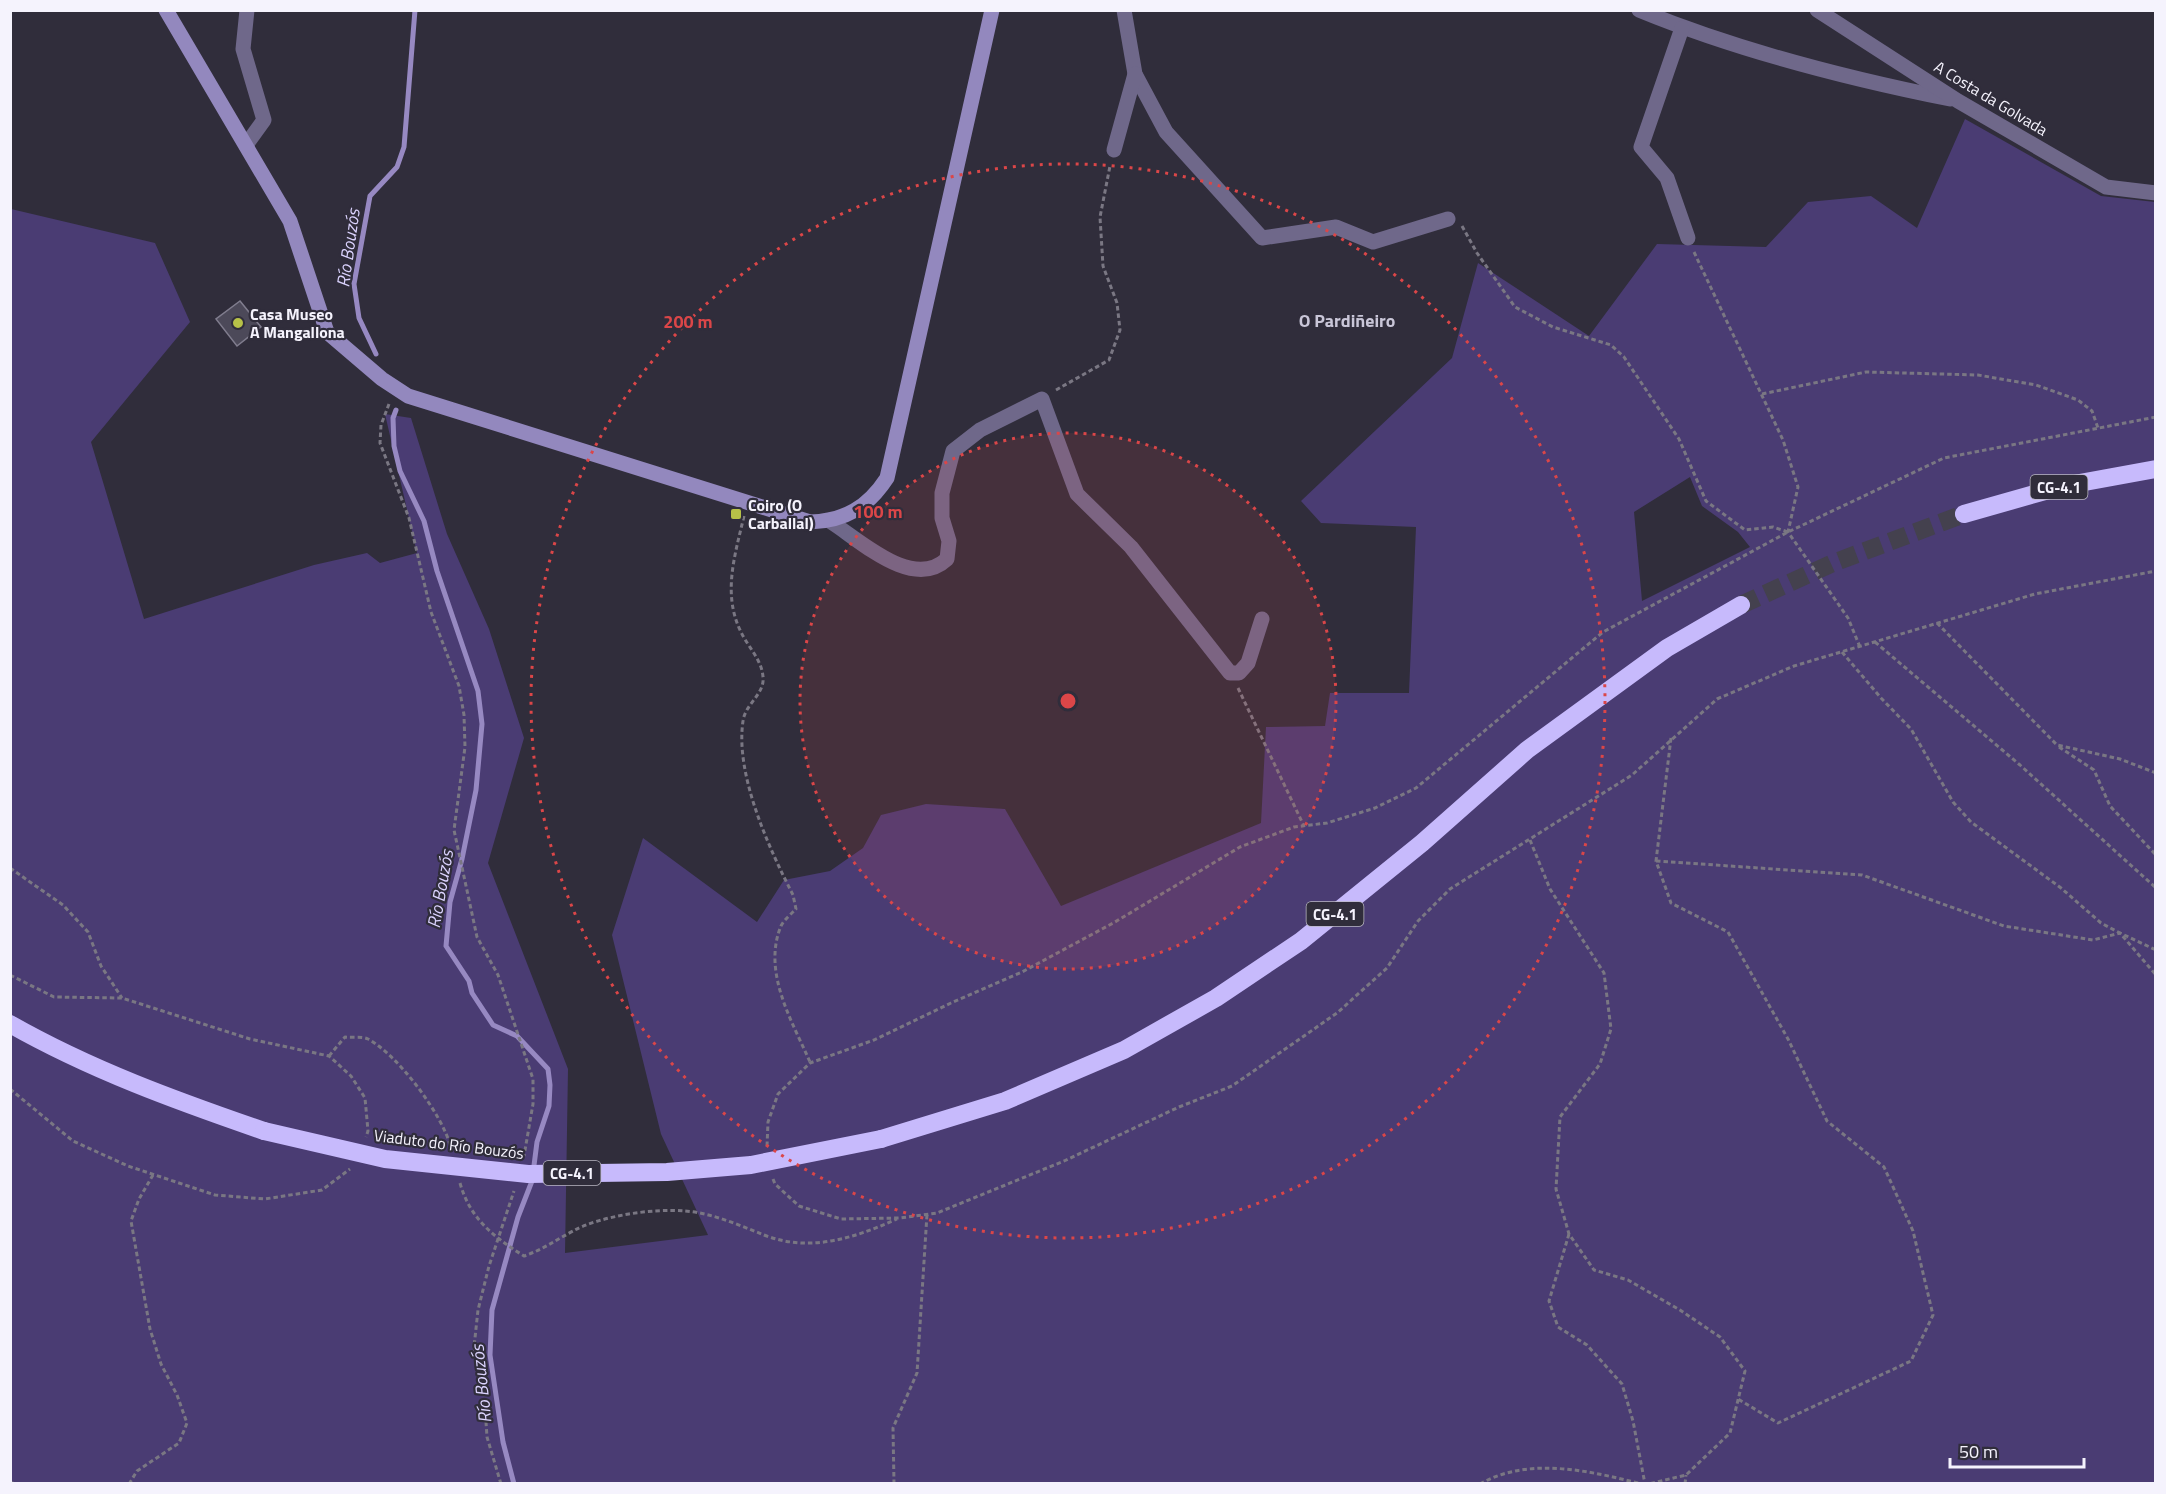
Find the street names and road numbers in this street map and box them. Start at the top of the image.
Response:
street label: A Costa da Golvada [1930,55,2052,141]
road number: CG-4.1 [2030,475,2088,499]
road number: CG-4.1 [1306,902,1364,926]
street label: Viaduto do Río Bouzós [373,1123,525,1165]
road number: CG-4.1 [544,1161,600,1185]

